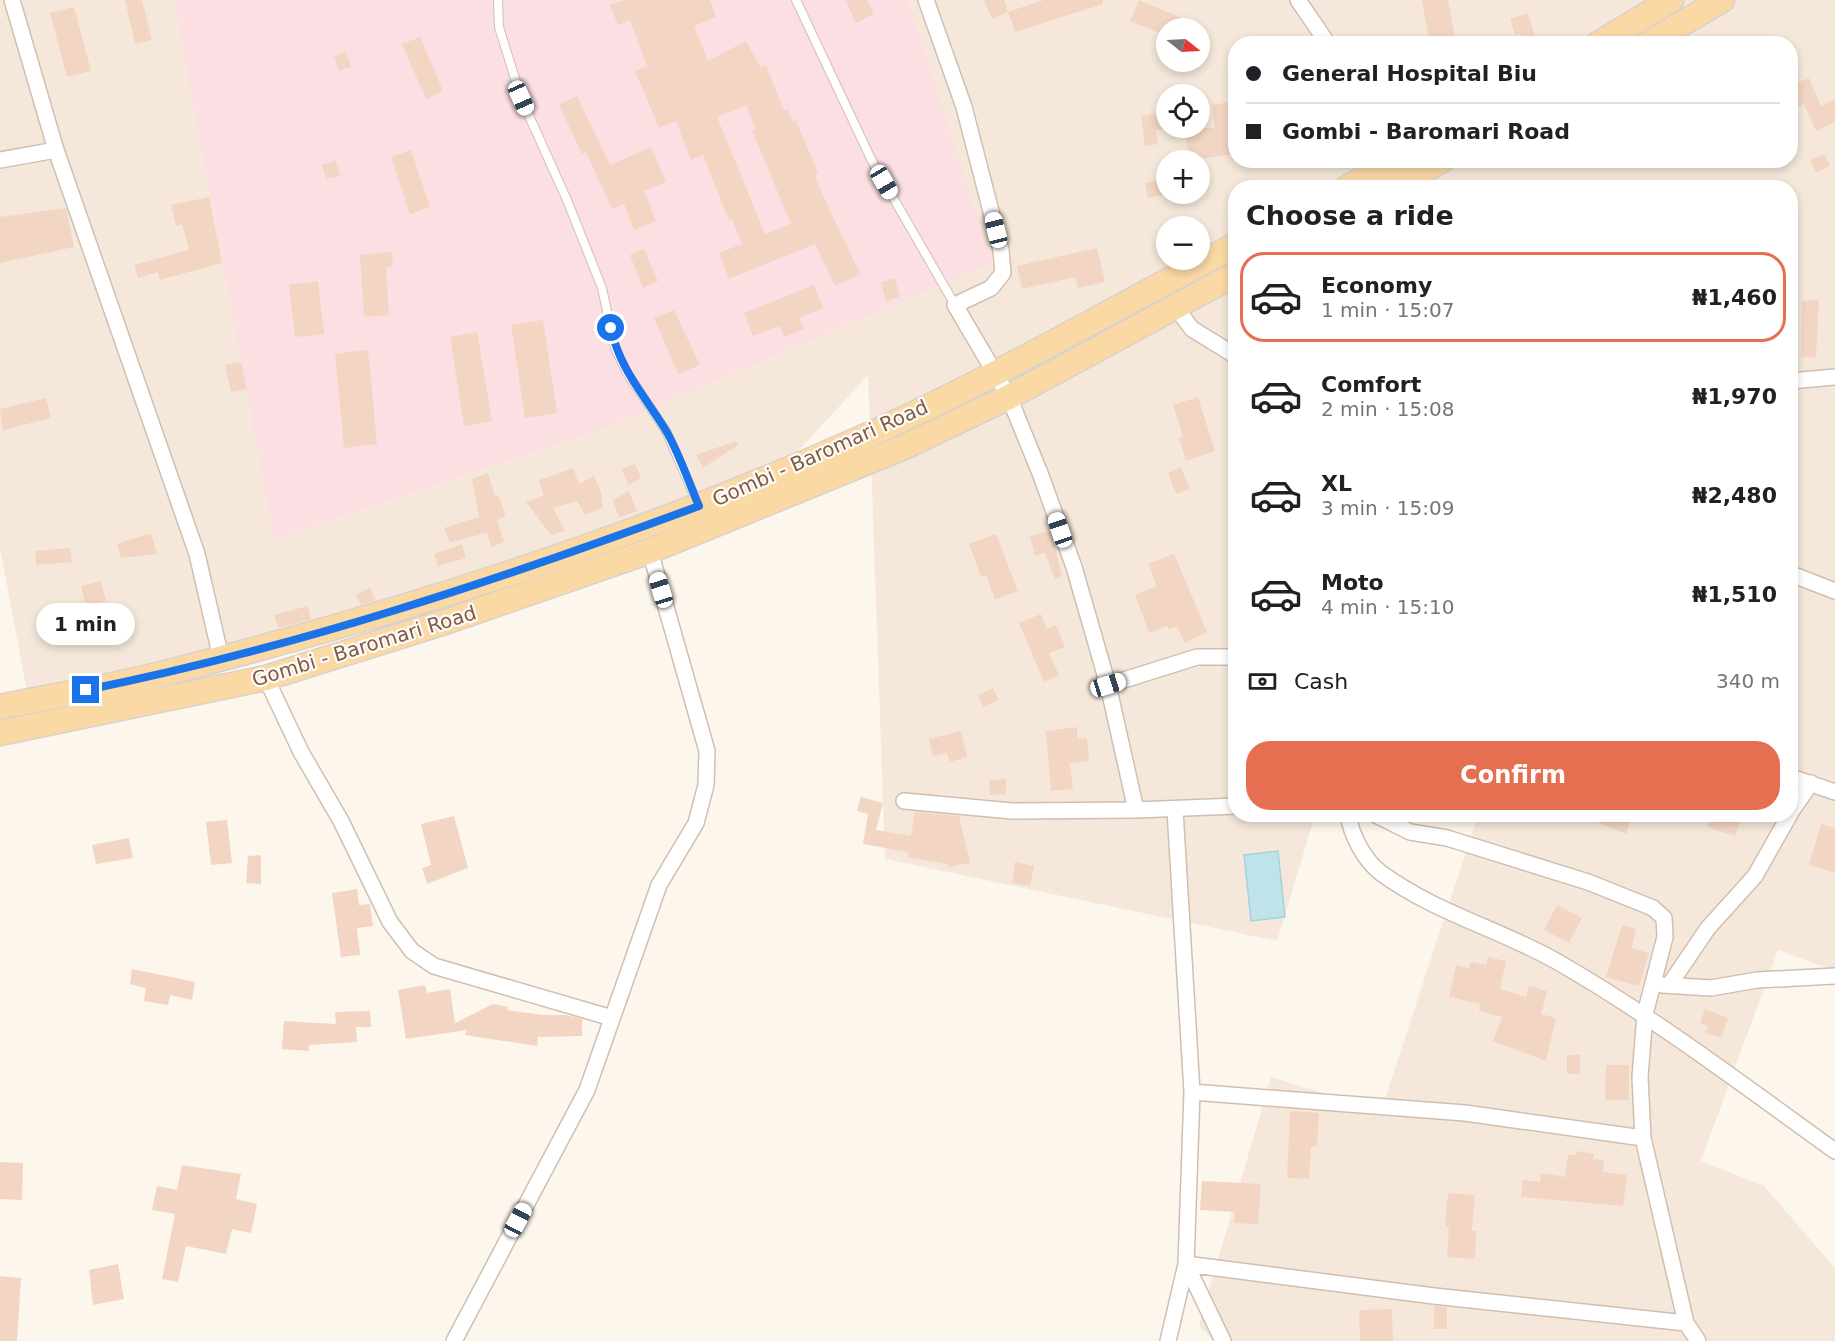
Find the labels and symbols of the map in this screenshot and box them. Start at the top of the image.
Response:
north arrow [1156,18,1210,72]
car [505,78,537,118]
car [867,162,901,202]
car [983,210,1009,250]
route start [597,314,624,341]
street label: Gombi - Baromari Road [708,395,932,511]
car [1046,510,1074,550]
car [647,570,675,610]
street label: Gombi - Baromari Road [249,600,479,692]
callout: 1 min [36,603,136,645]
car [1088,671,1128,699]
route end [72,676,99,703]
car [502,1200,534,1240]

